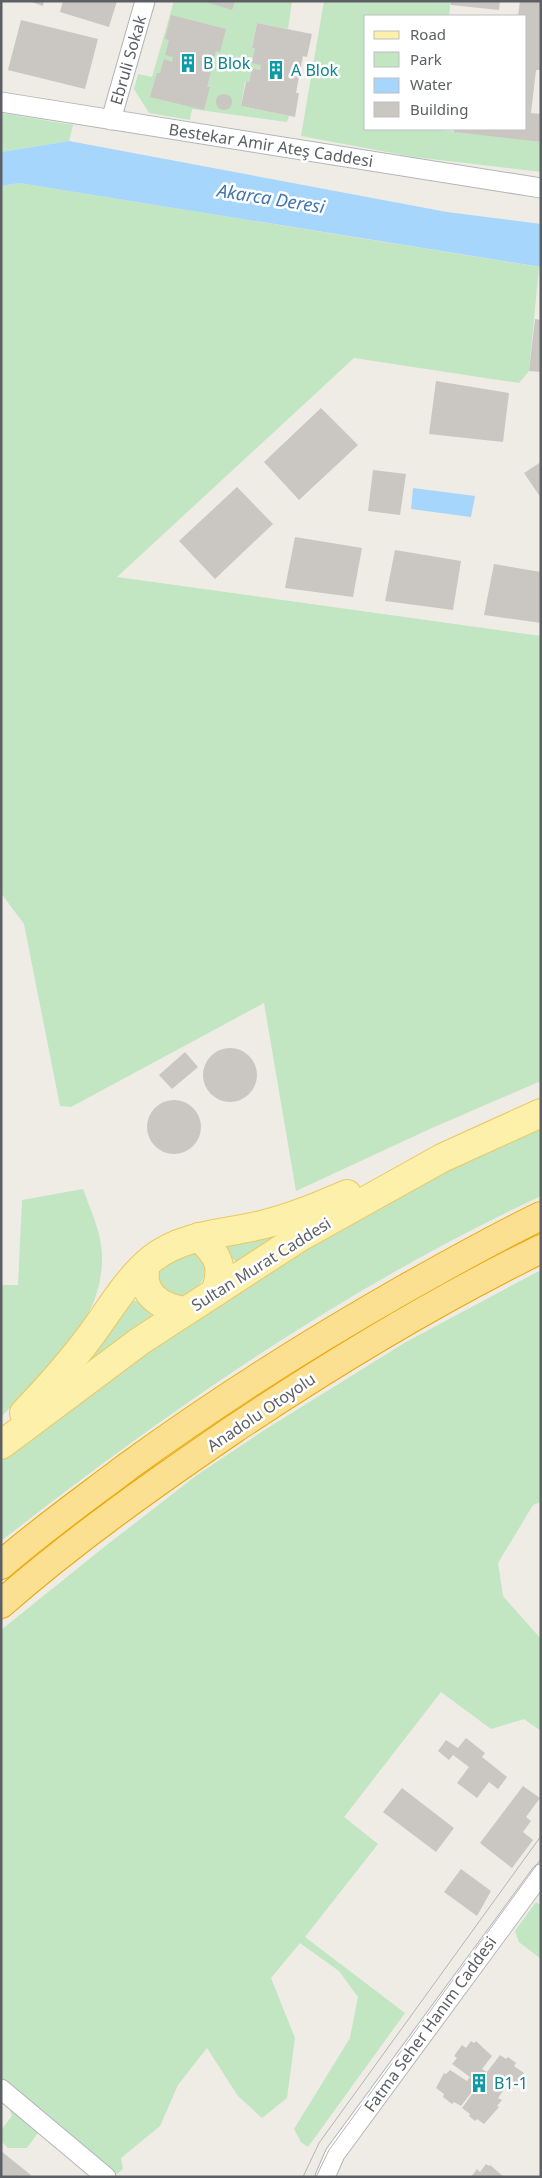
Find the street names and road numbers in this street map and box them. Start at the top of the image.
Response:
street label: Ebruli Sokak [105,12,151,107]
street label: Bestekar Amir Ateş Caddesi [167,118,375,172]
street label: Sultan Murat Caddesi [187,1212,335,1316]
street label: Anadolu Otoyolu [203,1368,319,1456]
street label: Fatma Seher Hanım Caddesi [359,1932,501,2116]

